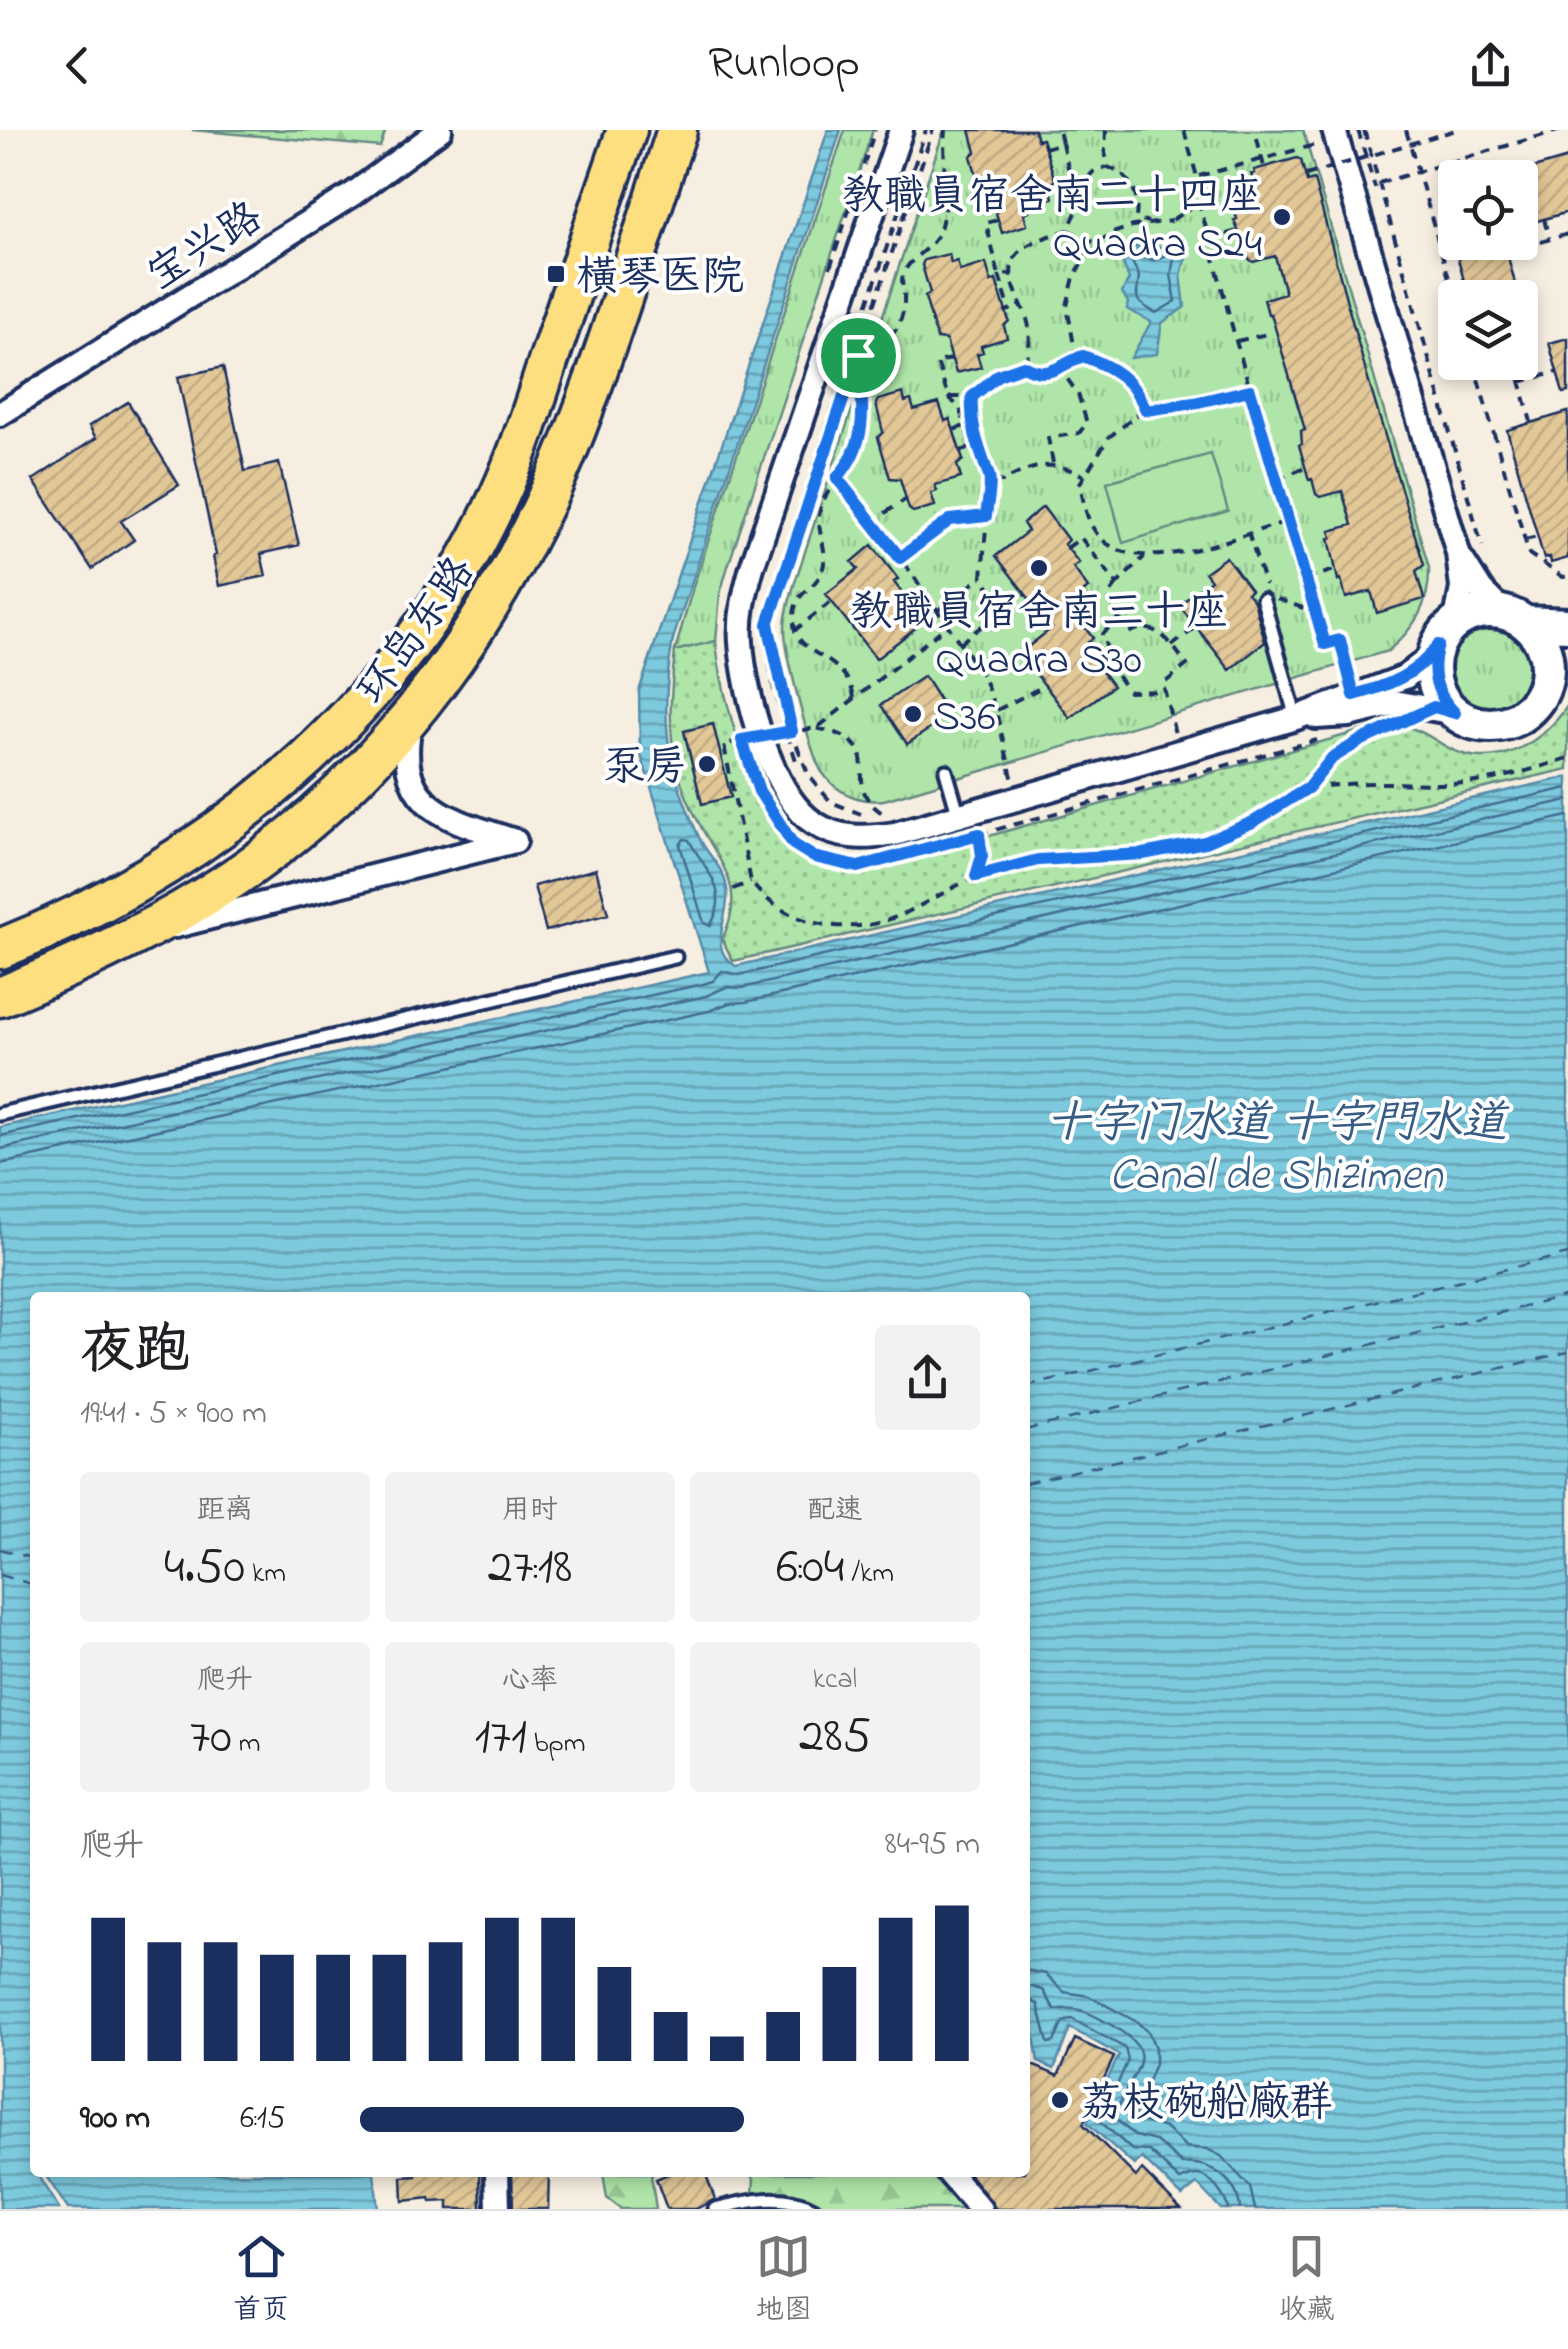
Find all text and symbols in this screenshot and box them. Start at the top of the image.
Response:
text: Runloop [708,32,860,98]
icon: back [50,38,105,93]
icon: share [1463,38,1518,93]
map controls [1438,160,1538,380]
button: locate [1438,160,1538,260]
place label: 教職員宿舍南二十四座 Quadra S24 [842,167,1262,276]
street label: 宝兴路 [136,189,275,307]
marker: 教職員宿舍南二十四座 Quadra S24 [1271,206,1293,228]
place label: 横琴医院 [576,248,744,309]
marker: 横琴医院 [545,263,567,285]
button: layers [1438,280,1538,380]
pin [816,313,901,398]
icon: arrive [831,328,886,383]
street label: 环岛东路 [345,545,491,718]
marker: 教職員宿舍南三十座 Quadra S30 [1028,557,1050,579]
place label: 教職員宿舍南三十座 Quadra S30 [850,583,1228,692]
place label: S36 [933,688,996,749]
marker: S36 [902,703,924,725]
place label: 泵房 [603,738,687,799]
marker: 泵房 [696,753,718,775]
water label: 十字门水道 十字門水道 Canal de Shizimen [1045,1092,1511,1210]
text: 夜跑 [80,1313,190,1393]
button: share [875,1325,980,1430]
text: 19:41 · 5 × 900 m [80,1391,267,1438]
text: 距离 [197,1491,253,1532]
text: 用时 [502,1491,558,1532]
text: 配速 [807,1491,863,1532]
text: 4.50 [164,1532,245,1605]
text: 27:18 [488,1532,572,1605]
text: 6:04 [776,1532,844,1605]
text: km [245,1554,286,1595]
text: /km [844,1554,894,1595]
text: kcal [813,1660,857,1701]
text: 爬升 [197,1661,253,1702]
text: 心率 [502,1661,558,1702]
text: 285 [799,1701,871,1774]
text: 70 [190,1702,232,1775]
text: 171 [474,1702,527,1775]
text: m [232,1724,260,1765]
text: bpm [527,1724,586,1765]
text: 84–95 m [885,1822,980,1869]
text: 爬升 [80,1824,144,1871]
place label: 荔枝碗船廠群 [1080,2074,1332,2135]
marker: 荔枝碗船廠群 [1049,2089,1071,2111]
text: 900 m [80,2096,150,2143]
text: 6:15 [240,2096,285,2143]
tab: 首页 [233,2229,289,2332]
tab: 地图 [756,2229,812,2332]
tab: 收藏 [1279,2229,1335,2332]

